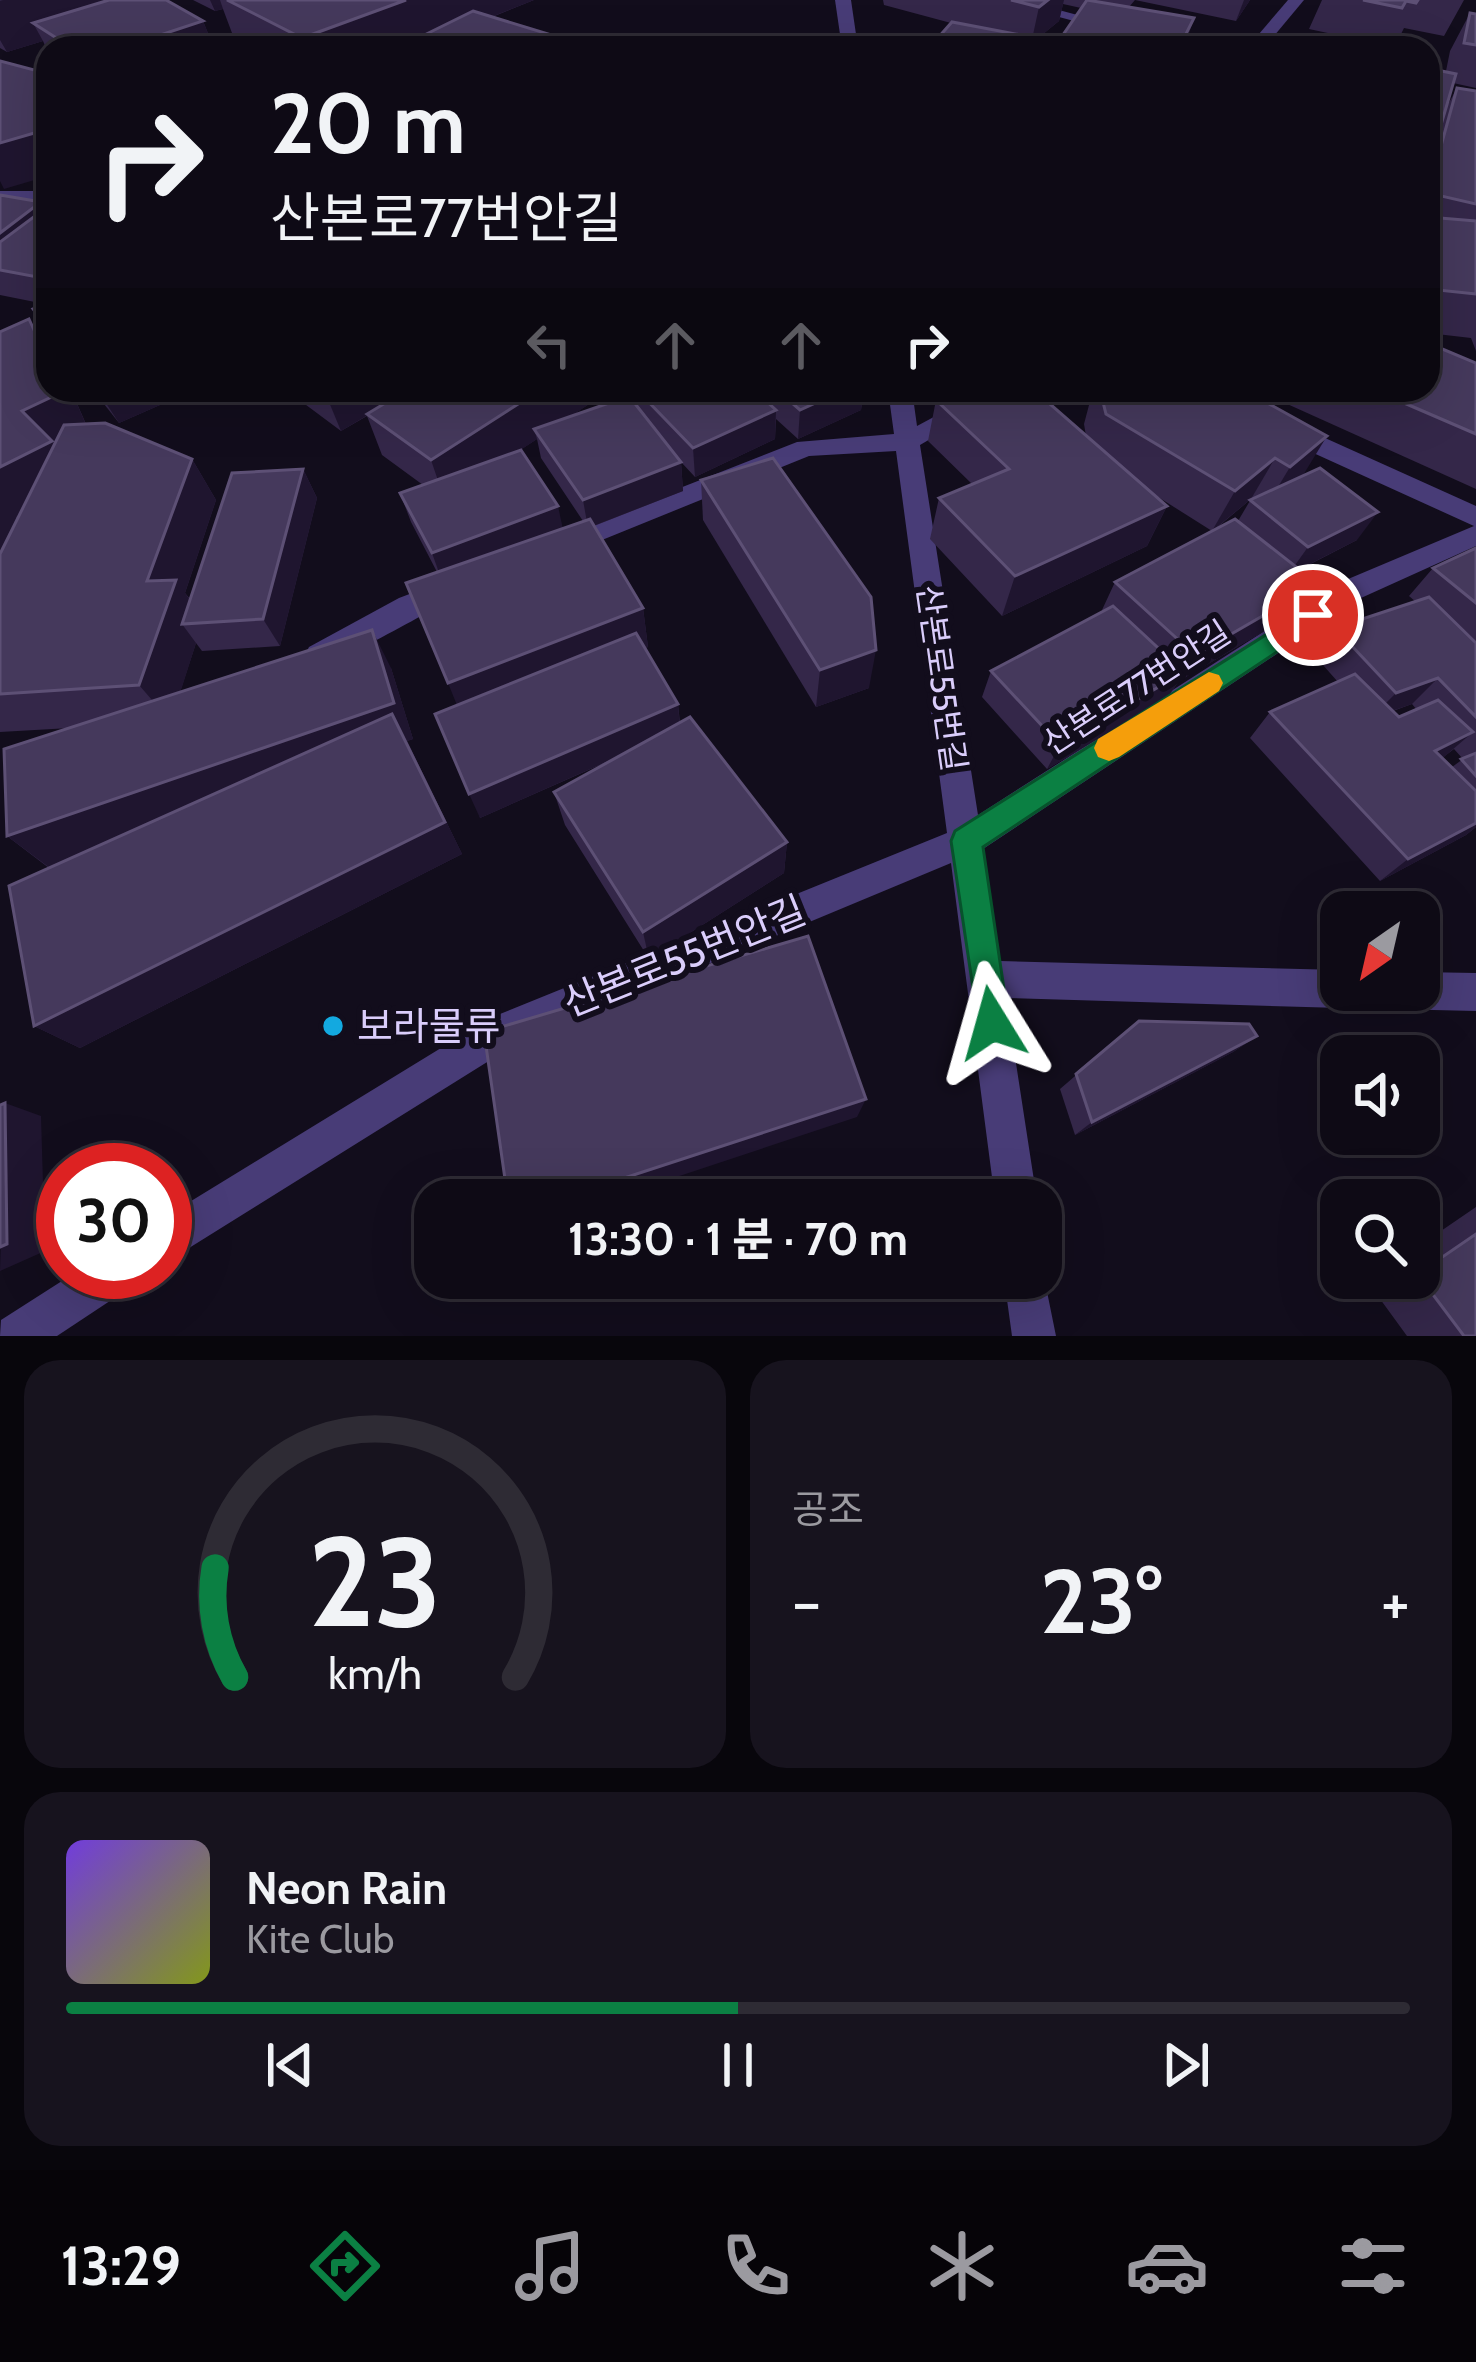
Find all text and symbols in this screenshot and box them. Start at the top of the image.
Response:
text: 20 m [270,72,466,174]
icon: right [72,84,228,240]
text: 산본로77번안길 [270,185,622,251]
icon: left [516,312,582,378]
icon: ahead [642,312,708,378]
icon: ahead [768,312,834,378]
icon: right [894,312,960,378]
pin [1262,564,1364,666]
street label: 산본로55번길 [909,582,975,774]
icon: arrive [1280,582,1346,648]
street label: 산본로77번안길 [1035,612,1237,762]
street label: 산본로55번안길 [556,886,812,1026]
north arrow [1320,891,1440,1011]
map controls [1320,891,1440,1299]
position arrow [929,960,1055,1086]
place label: 보라물류 [357,1002,501,1050]
marker: 보라물류 [320,1013,346,1039]
button: sound [1320,1035,1440,1155]
speed limit sign: 30 [36,1143,192,1299]
button: search [1320,1179,1440,1299]
text: 13:30 · 1 분 · 70 m [568,1212,908,1266]
text: 공조 [792,1485,864,1533]
text: 23 [308,1506,442,1657]
text: 23° [1040,1546,1162,1656]
text: − [792,1561,821,1642]
text: + [1381,1561,1410,1642]
text: km/h [328,1648,422,1700]
text: Neon Rain [246,1861,447,1915]
text: Kite Club [246,1915,394,1963]
icon: previous [257,2032,323,2098]
icon: pause [705,2032,771,2098]
icon: next [1153,2032,1219,2098]
icon: directions [303,2224,387,2308]
icon: music [508,2224,592,2308]
icon: phone [714,2224,798,2308]
icon: climate [920,2224,1004,2308]
icon: car [1125,2224,1209,2308]
icon: filters [1331,2224,1415,2308]
text: 13:29 [61,2233,181,2299]

